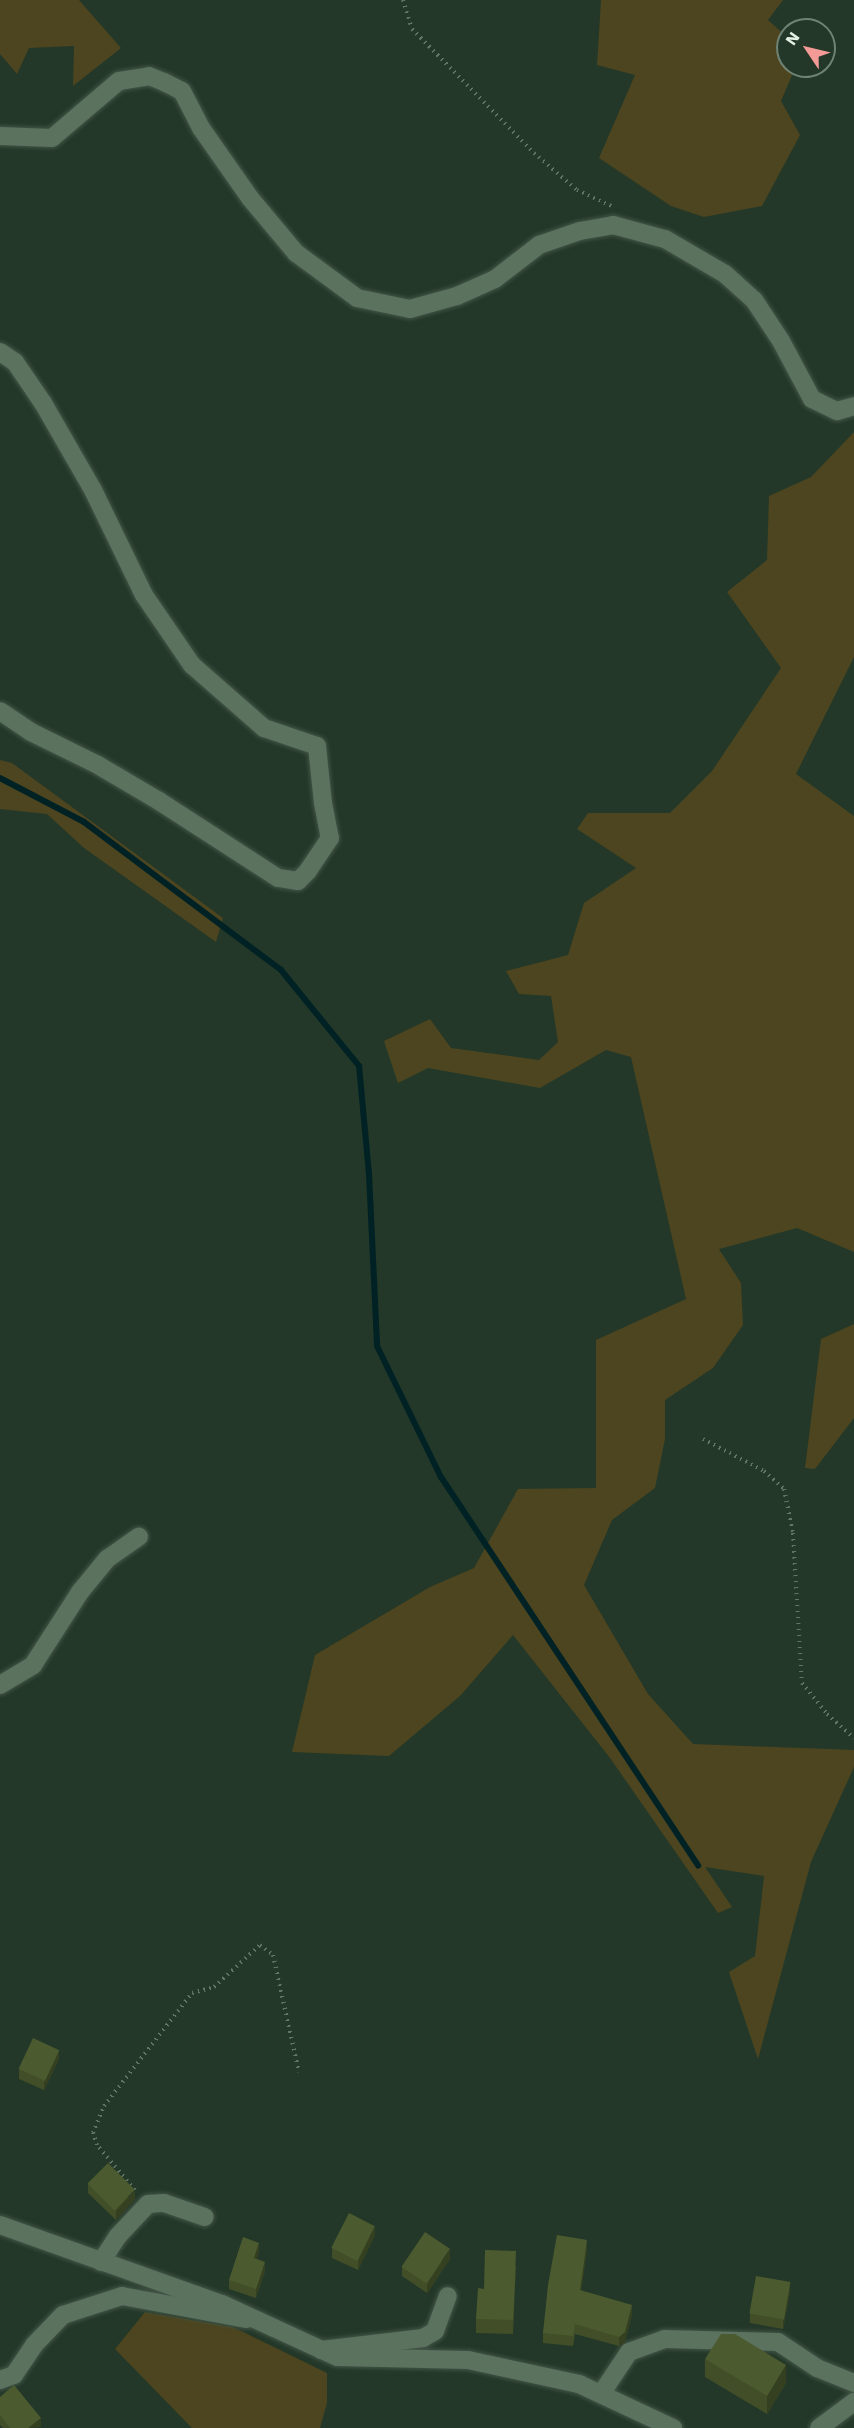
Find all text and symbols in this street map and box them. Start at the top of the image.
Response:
north arrow [776,18,836,78]
text: N [781,28,804,49]

